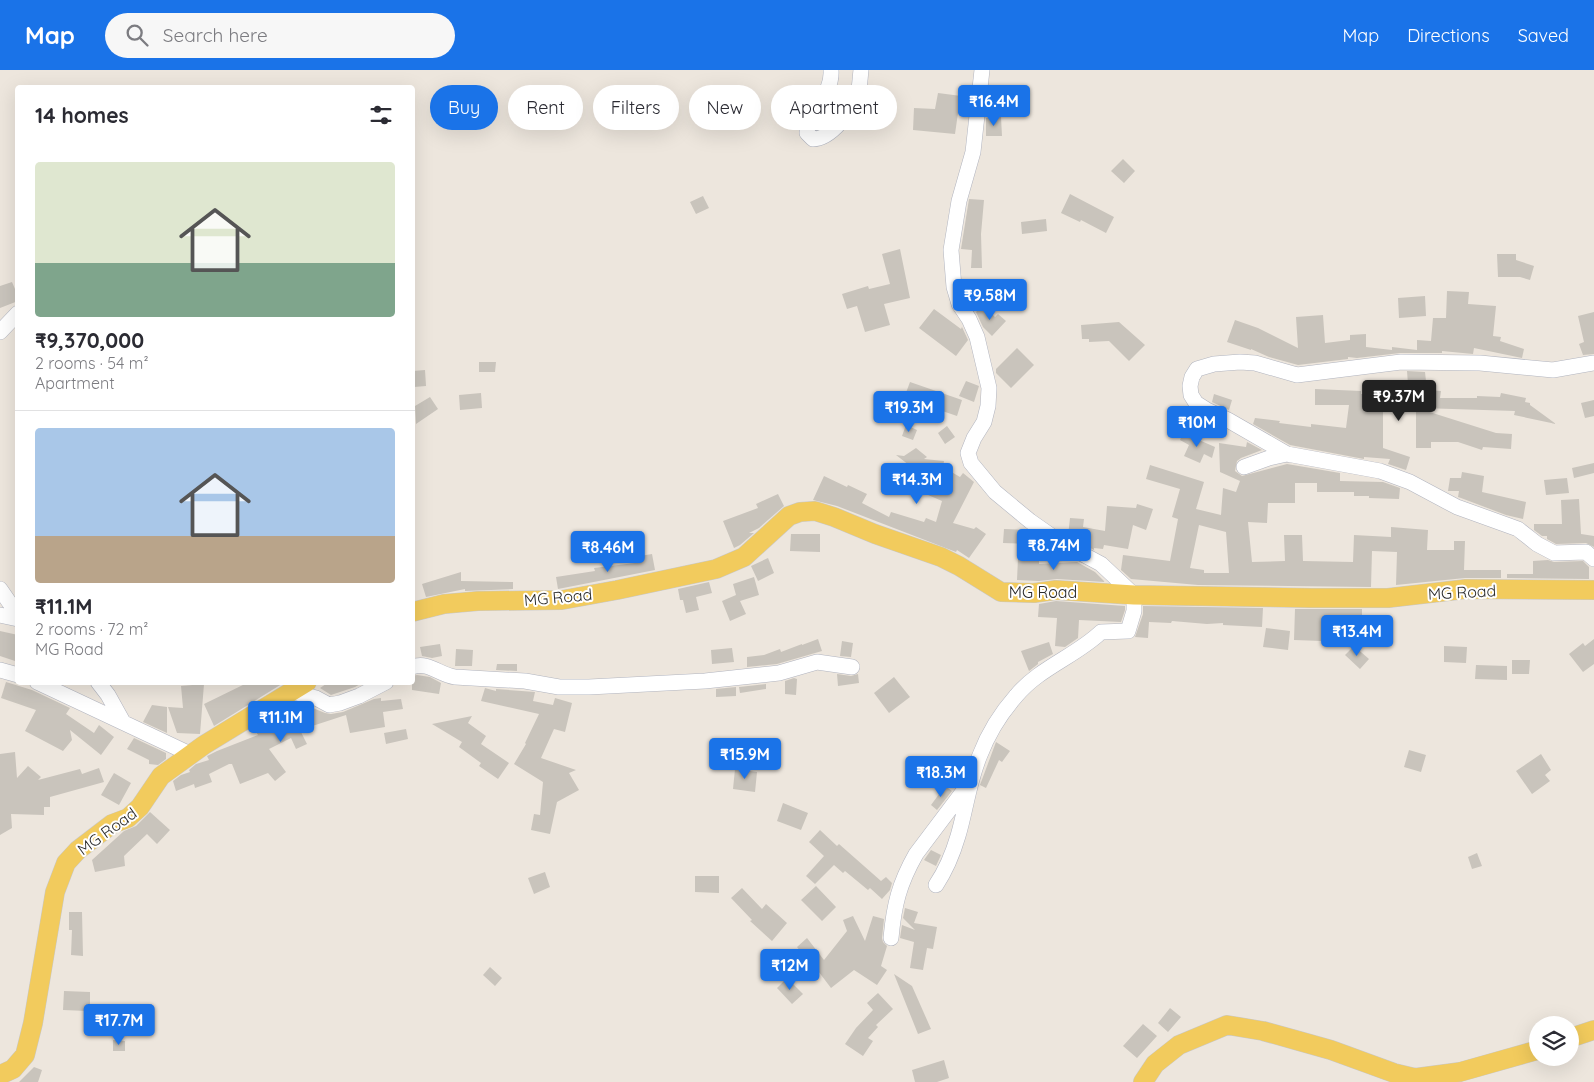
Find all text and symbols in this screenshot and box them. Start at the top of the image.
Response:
search box [105,13,455,58]
text: Map [25,20,75,50]
icon: search [123,21,151,49]
text: Search here [163,23,268,47]
text: Map [1342,24,1379,47]
text: Directions [1407,24,1490,47]
text: Saved [1518,24,1569,47]
chip: Buy [430,85,498,130]
chip: Rent [508,85,583,130]
chip: Filters [593,85,679,130]
chip: New [689,85,761,130]
chip: Apartment [771,85,897,130]
pin: ₹16.4M [953,85,1035,127]
text: ₹16.4M [969,91,1019,111]
icon: filters [367,101,395,129]
text: 14 homes [35,102,129,128]
icon: home [170,195,260,285]
pin: ₹9.58M [949,278,1031,321]
text: ₹9.58M [964,285,1016,305]
text: ₹9,370,000 [35,327,144,353]
text: 2 rooms · 54 m² [35,353,149,373]
text: Apartment [35,373,115,393]
pin: ₹9.37M [1358,380,1440,422]
text: ₹9.37M [1373,386,1425,406]
pin: ₹19.3M [868,390,950,433]
text: ₹19.3M [884,397,934,417]
pin: ₹10M [1167,406,1227,448]
text: ₹10M [1178,412,1216,432]
icon: home [170,460,260,550]
pin: ₹14.3M [876,462,958,505]
text: ₹14.3M [892,469,942,489]
pin: ₹8.74M [1013,528,1095,571]
pin: ₹8.46M [567,530,649,573]
text: ₹8.74M [1028,535,1080,555]
text: ₹8.46M [582,537,634,557]
street label: MG Road [1427,580,1497,604]
street label: MG Road [1009,582,1077,602]
street label: MG Road [523,584,593,610]
text: ₹11.1M [35,593,93,619]
pin: ₹13.4M [1316,614,1398,657]
text: 2 rooms · 72 m² [35,619,148,639]
text: ₹13.4M [1332,621,1382,641]
text: MG Road [35,639,103,659]
pin: ₹11.1M [240,700,322,743]
text: ₹11.1M [259,707,303,727]
pin: ₹15.9M [704,738,786,780]
text: ₹15.9M [720,744,770,764]
pin: ₹18.3M [900,756,982,798]
text: ₹18.3M [916,762,966,782]
street label: MG Road [73,803,141,859]
pin: ₹12M [760,948,820,991]
text: ₹12M [771,955,809,975]
pin: ₹17.7M [78,1004,160,1046]
text: ₹17.7M [95,1010,143,1030]
map controls [1529,1016,1579,1066]
button: layers [1529,1016,1579,1066]

